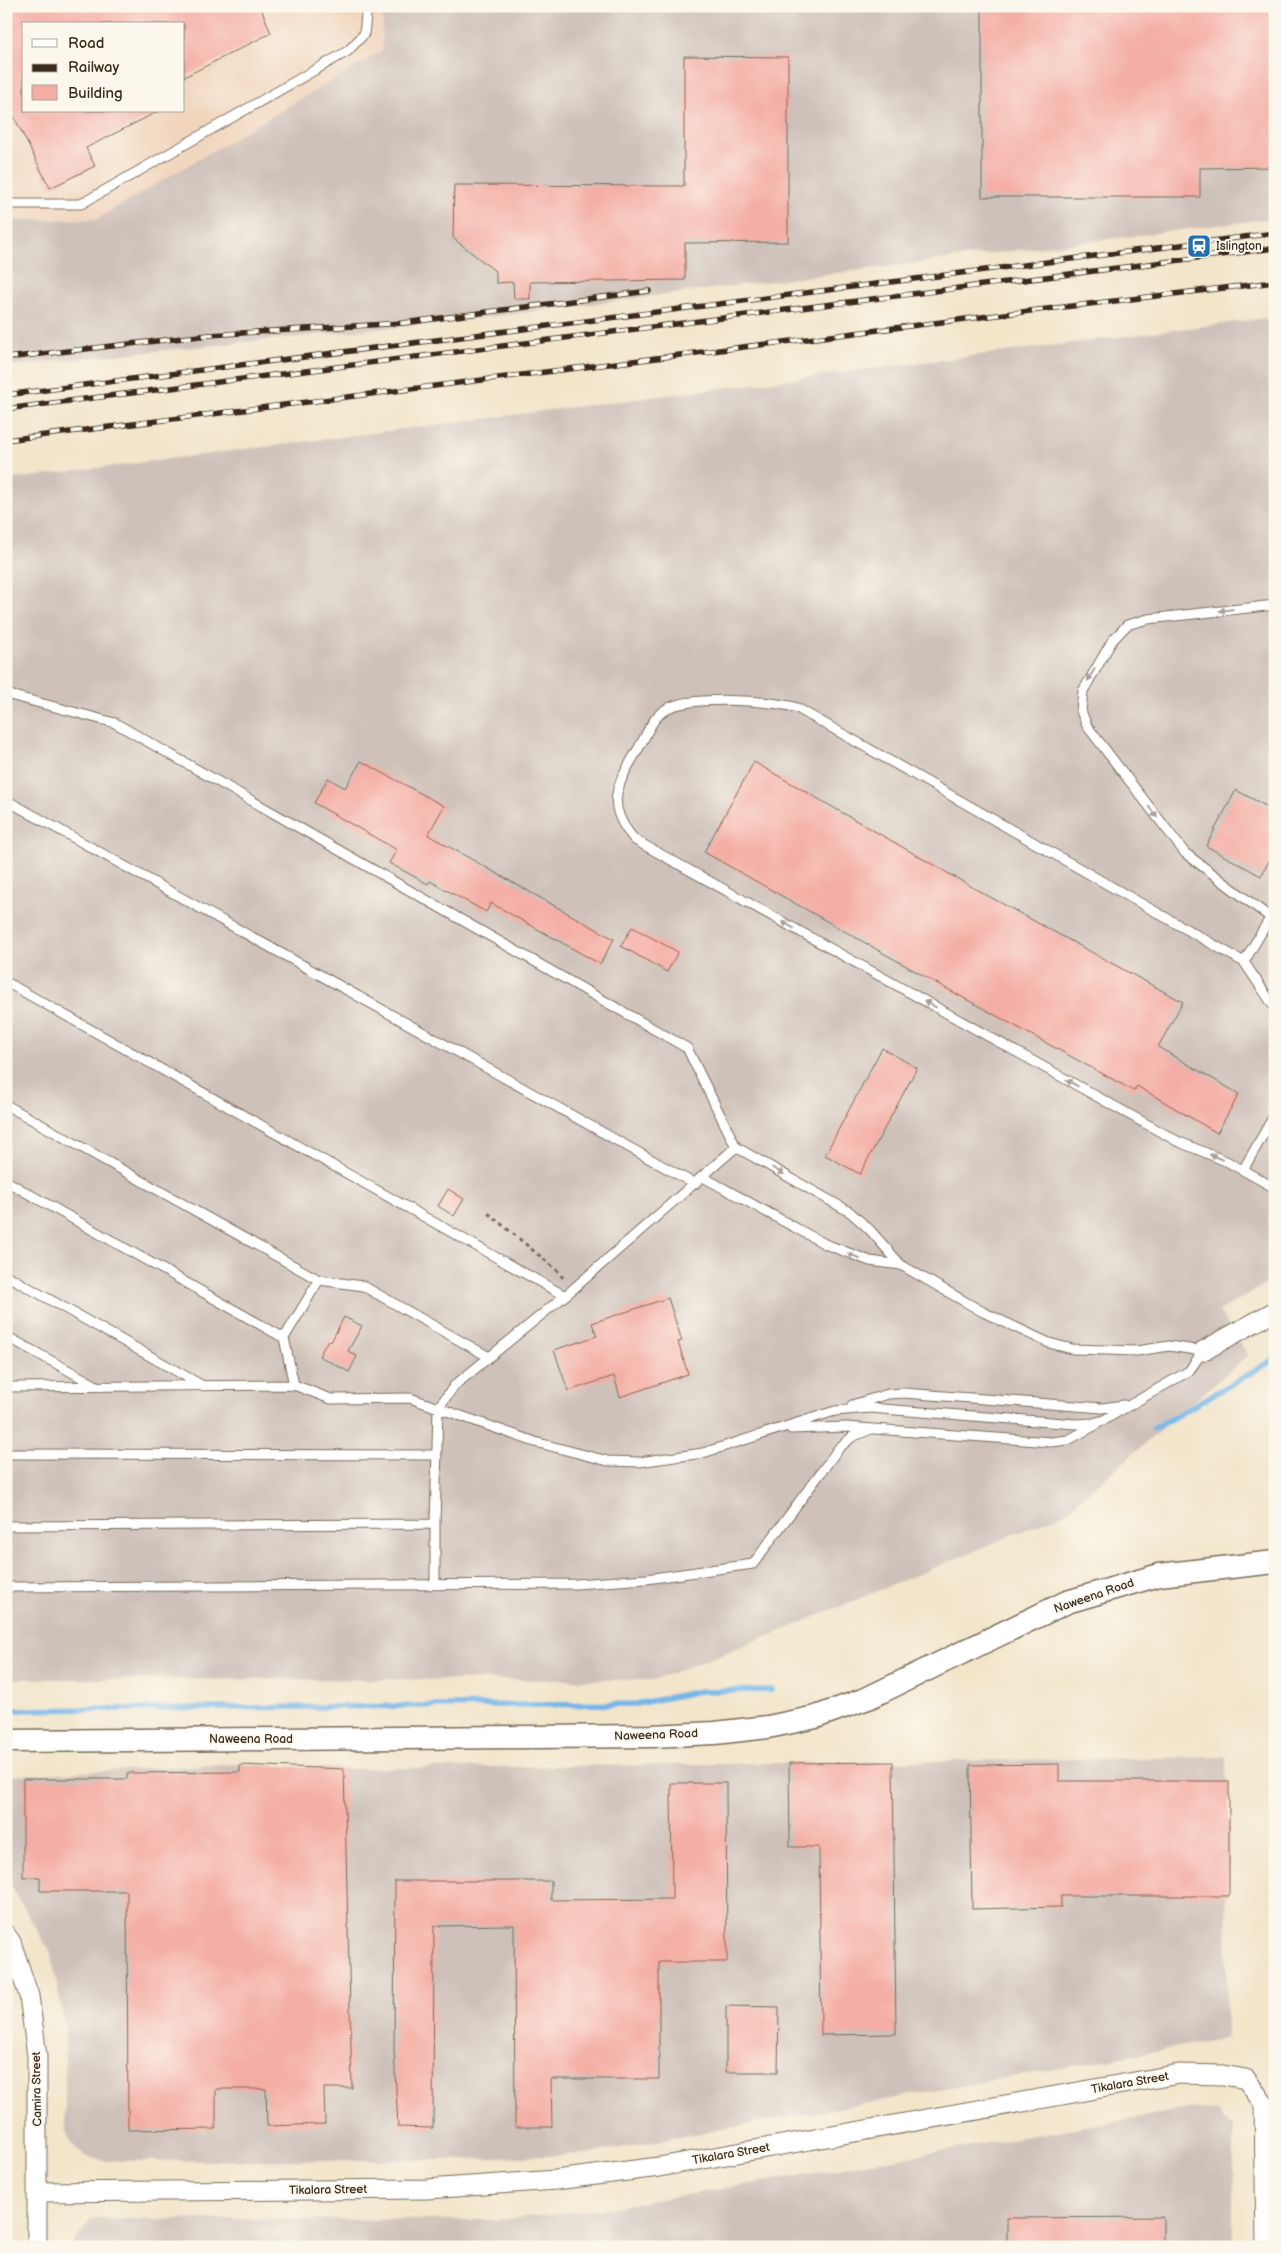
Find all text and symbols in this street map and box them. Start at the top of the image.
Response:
legend [22,22,185,112]
text: Road [68,34,104,53]
text: Railway [68,58,119,77]
text: Building [68,84,123,103]
station icon: Islington [1186,233,1212,259]
place label: Islington [1216,239,1262,254]
one-way arrow [1218,606,1234,614]
one-way arrow [1087,669,1096,682]
one-way arrow [1148,805,1159,818]
one-way arrow [781,921,795,929]
one-way arrow [923,1000,937,1008]
one-way arrow [1065,1078,1079,1087]
one-way arrow [1208,1153,1223,1161]
one-way arrow [771,1167,786,1175]
one-way arrow [846,1252,861,1260]
street label: Naweena Road [1052,1575,1136,1617]
street label: Naweena Road [614,1726,698,1744]
street label: Naweena Road [209,1732,293,1747]
street label: Camira Street [29,2051,45,2127]
street label: Tikalara Street [1090,2069,1170,2097]
street label: Tikalara Street [691,2140,771,2168]
street label: Tikalara Street [289,2182,368,2198]

